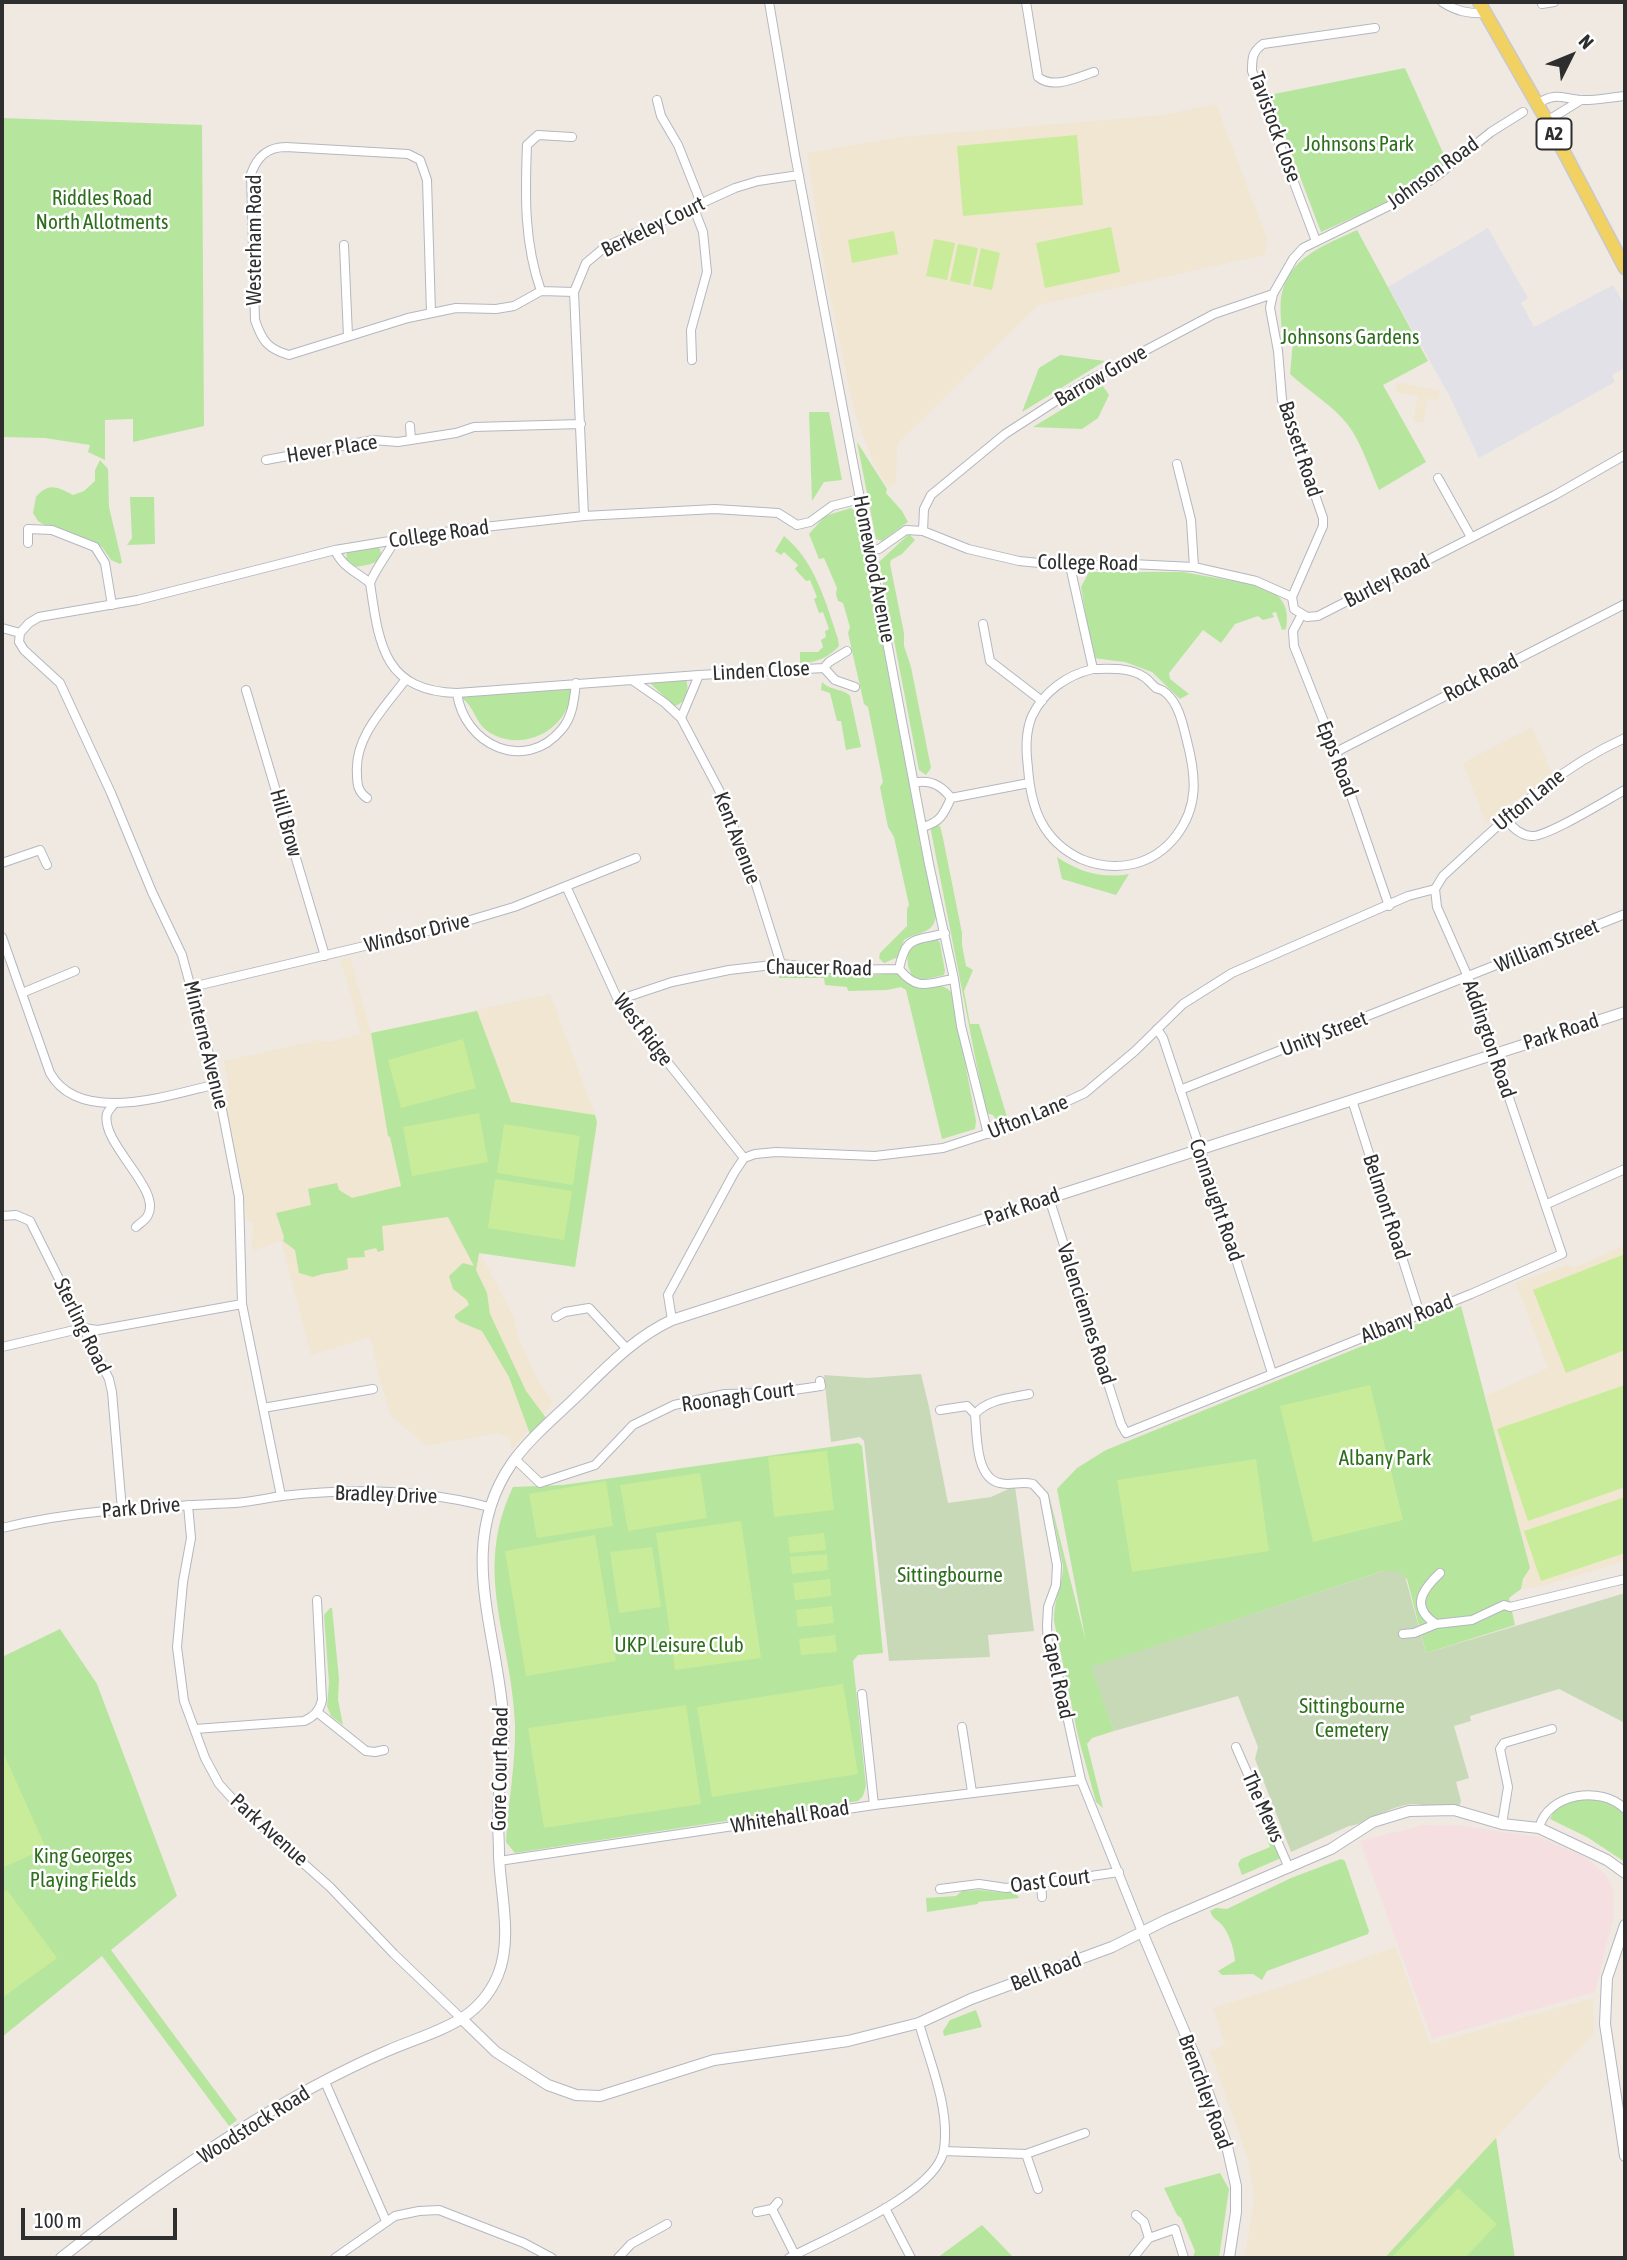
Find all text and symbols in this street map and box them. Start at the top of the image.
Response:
north arrow [1536,21,1606,91]
text: N [1574,30,1598,53]
street label: Tavistock Close [1243,68,1307,186]
road number: A2 [1536,118,1572,150]
park label: Johnsons Park [1304,131,1414,157]
street label: Johnson Road [1382,131,1484,215]
street label: Westerham Road [241,174,267,306]
park label: Riddles Road North Allotments [36,185,168,235]
street label: Berkeley Court [597,191,709,263]
park label: Johnsons Gardens [1281,324,1419,350]
street label: Barrow Grove [1050,340,1152,412]
street label: Bassett Road [1273,398,1327,500]
street label: Hever Place [285,429,379,469]
street label: Homewood Avenue [847,493,901,645]
street label: College Road [387,515,491,553]
street label: Burley Road [1340,549,1434,613]
street label: College Road [1037,550,1139,576]
street label: Rock Road [1439,649,1523,707]
street label: Linden Close [712,656,810,686]
street label: Epps Road [1311,717,1363,801]
street label: Ufton Lane [1488,764,1570,836]
street label: Hill Brow [264,786,308,860]
street label: Kent Avenue [708,788,766,888]
street label: Windsor Drive [362,908,472,958]
street label: William Street [1491,914,1603,978]
street label: Chaucer Road [766,954,872,982]
street label: Addington Road [1457,977,1521,1101]
street label: Minterne Avenue [178,978,234,1112]
street label: West Ridge [608,989,678,1071]
street label: Unity Street [1277,1006,1371,1062]
street label: Park Road [1520,1008,1602,1056]
street label: Ufton Lane [984,1089,1072,1145]
street label: Connaught Road [1183,1135,1249,1265]
street label: Belmont Road [1357,1151,1415,1263]
street label: Park Road [981,1182,1063,1232]
street label: Valenciennes Road [1051,1240,1121,1388]
street label: Sterling Road [48,1274,116,1378]
street label: Albany Road [1357,1289,1457,1349]
street label: Roonagh Court [680,1377,796,1417]
park label: Albany Park [1339,1445,1431,1471]
street label: Bradley Drive [334,1481,438,1509]
street label: Park Drive [101,1492,181,1524]
park label: Sittingbourne [897,1562,1003,1588]
street label: Capel Road [1037,1631,1079,1721]
park label: UKP Leisure Club [614,1632,744,1658]
park label: Sittingbourne Cemetery [1299,1693,1405,1743]
street label: Gore Court Road [486,1707,514,1831]
street label: The Mews [1236,1768,1290,1846]
street label: Park Avenue [225,1788,313,1872]
street label: Whitehall Road [729,1795,851,1839]
park label: King Georges Playing Fields [30,1843,136,1893]
street label: Oast Court [1009,1864,1091,1898]
street label: Bell Road [1007,1947,1085,1997]
street label: Brenchley Road [1173,2031,1237,2153]
street label: Woodstock Road [193,2081,315,2169]
scale bar [24,2194,180,2238]
text: 100 m [34,2208,82,2232]

